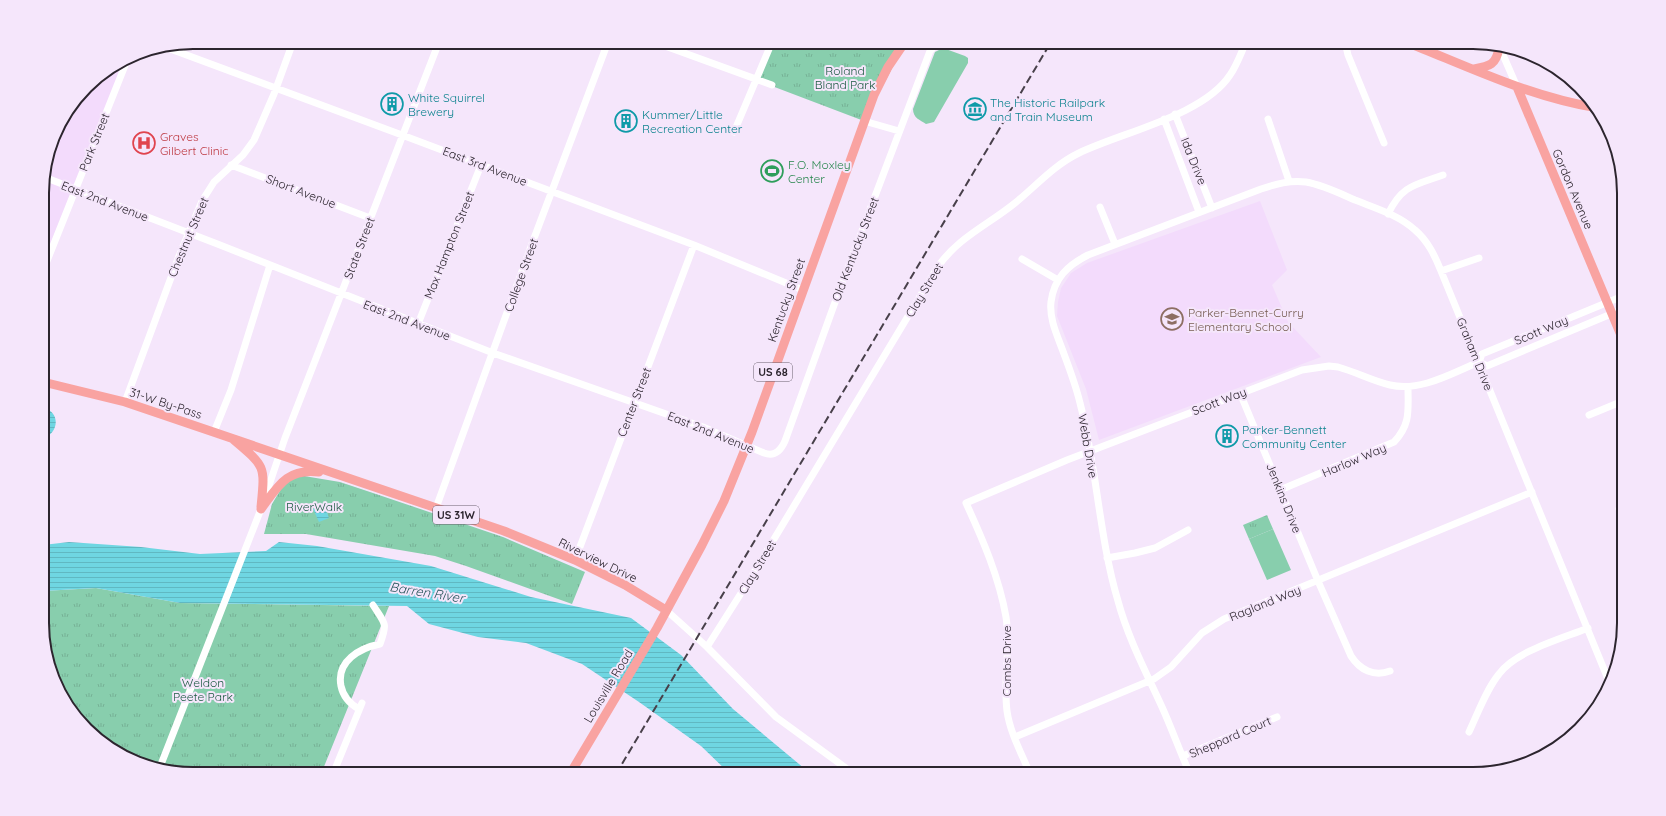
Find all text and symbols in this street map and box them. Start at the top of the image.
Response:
park label: Roland Bland Park [815,63,875,92]
place label: White Squirrel Brewery [408,90,485,119]
building icon: White Squirrel Brewery [379,91,405,117]
place label: The Historic Railpark and Train Museum [990,95,1105,124]
museum icon: The Historic Railpark and Train Museum [962,96,988,122]
place label: Kummer/Little Recreation Center [642,107,743,136]
building icon: Kummer/Little Recreation Center [613,108,639,134]
street label: Park Street [76,111,112,173]
place label: Graves Gilbert Clinic [160,129,229,158]
hospital icon: Graves Gilbert Clinic [131,130,157,156]
street label: Ida Drive [1178,135,1210,187]
street label: East 3rd Avenue [441,143,530,189]
street label: Gordon Avenue [1549,147,1597,232]
place label: F.O. Moxley Center [788,157,851,186]
sports icon: F.O. Moxley Center [759,158,785,184]
street label: Short Avenue [264,171,338,211]
street label: East 2nd Avenue [59,177,151,225]
street label: Max Hampton Street [421,189,477,301]
street label: Chestnut Street [164,195,212,279]
street label: Old Kentucky Street [828,195,882,303]
street label: State Street [340,215,378,281]
street label: College Street [501,236,541,314]
street label: Kentucky Street [764,256,808,344]
street label: Clay Street [902,260,946,320]
street label: East 2nd Avenue [361,296,453,344]
place label: Parker-Bennet-Curry Elementary School [1188,305,1304,334]
school or university icon: Parker-Bennet-Curry Elementary School [1159,306,1185,332]
street label: Scott Way [1512,312,1570,348]
street label: Graham Drive [1454,315,1497,393]
road number: US 68 [754,363,792,381]
street label: Center Street [614,365,654,439]
street label: 31-W By-Pass [128,384,204,422]
street label: Scott Way [1190,384,1248,418]
street label: East 2nd Avenue [665,408,757,456]
street label: Webb Drive [1075,413,1101,479]
place label: Parker-Bennett Community Center [1242,422,1347,451]
building icon: Parker-Bennett Community Center [1214,423,1240,449]
street label: Harlow Way [1320,440,1388,480]
street label: Jenkins Drive [1263,461,1305,535]
park label: RiverWalk [286,499,342,514]
road number: US 31W [433,506,479,524]
street label: Riverview Drive [556,534,640,586]
street label: Clay Street [735,537,779,597]
water label: Barren River [389,578,467,606]
street label: Ragland Way [1227,582,1303,624]
street label: Combs Drive [999,625,1014,697]
street label: Louisville Road [580,647,636,725]
park label: Weldon Peete Park [173,675,233,704]
street label: Sheppard Court [1187,713,1273,761]

